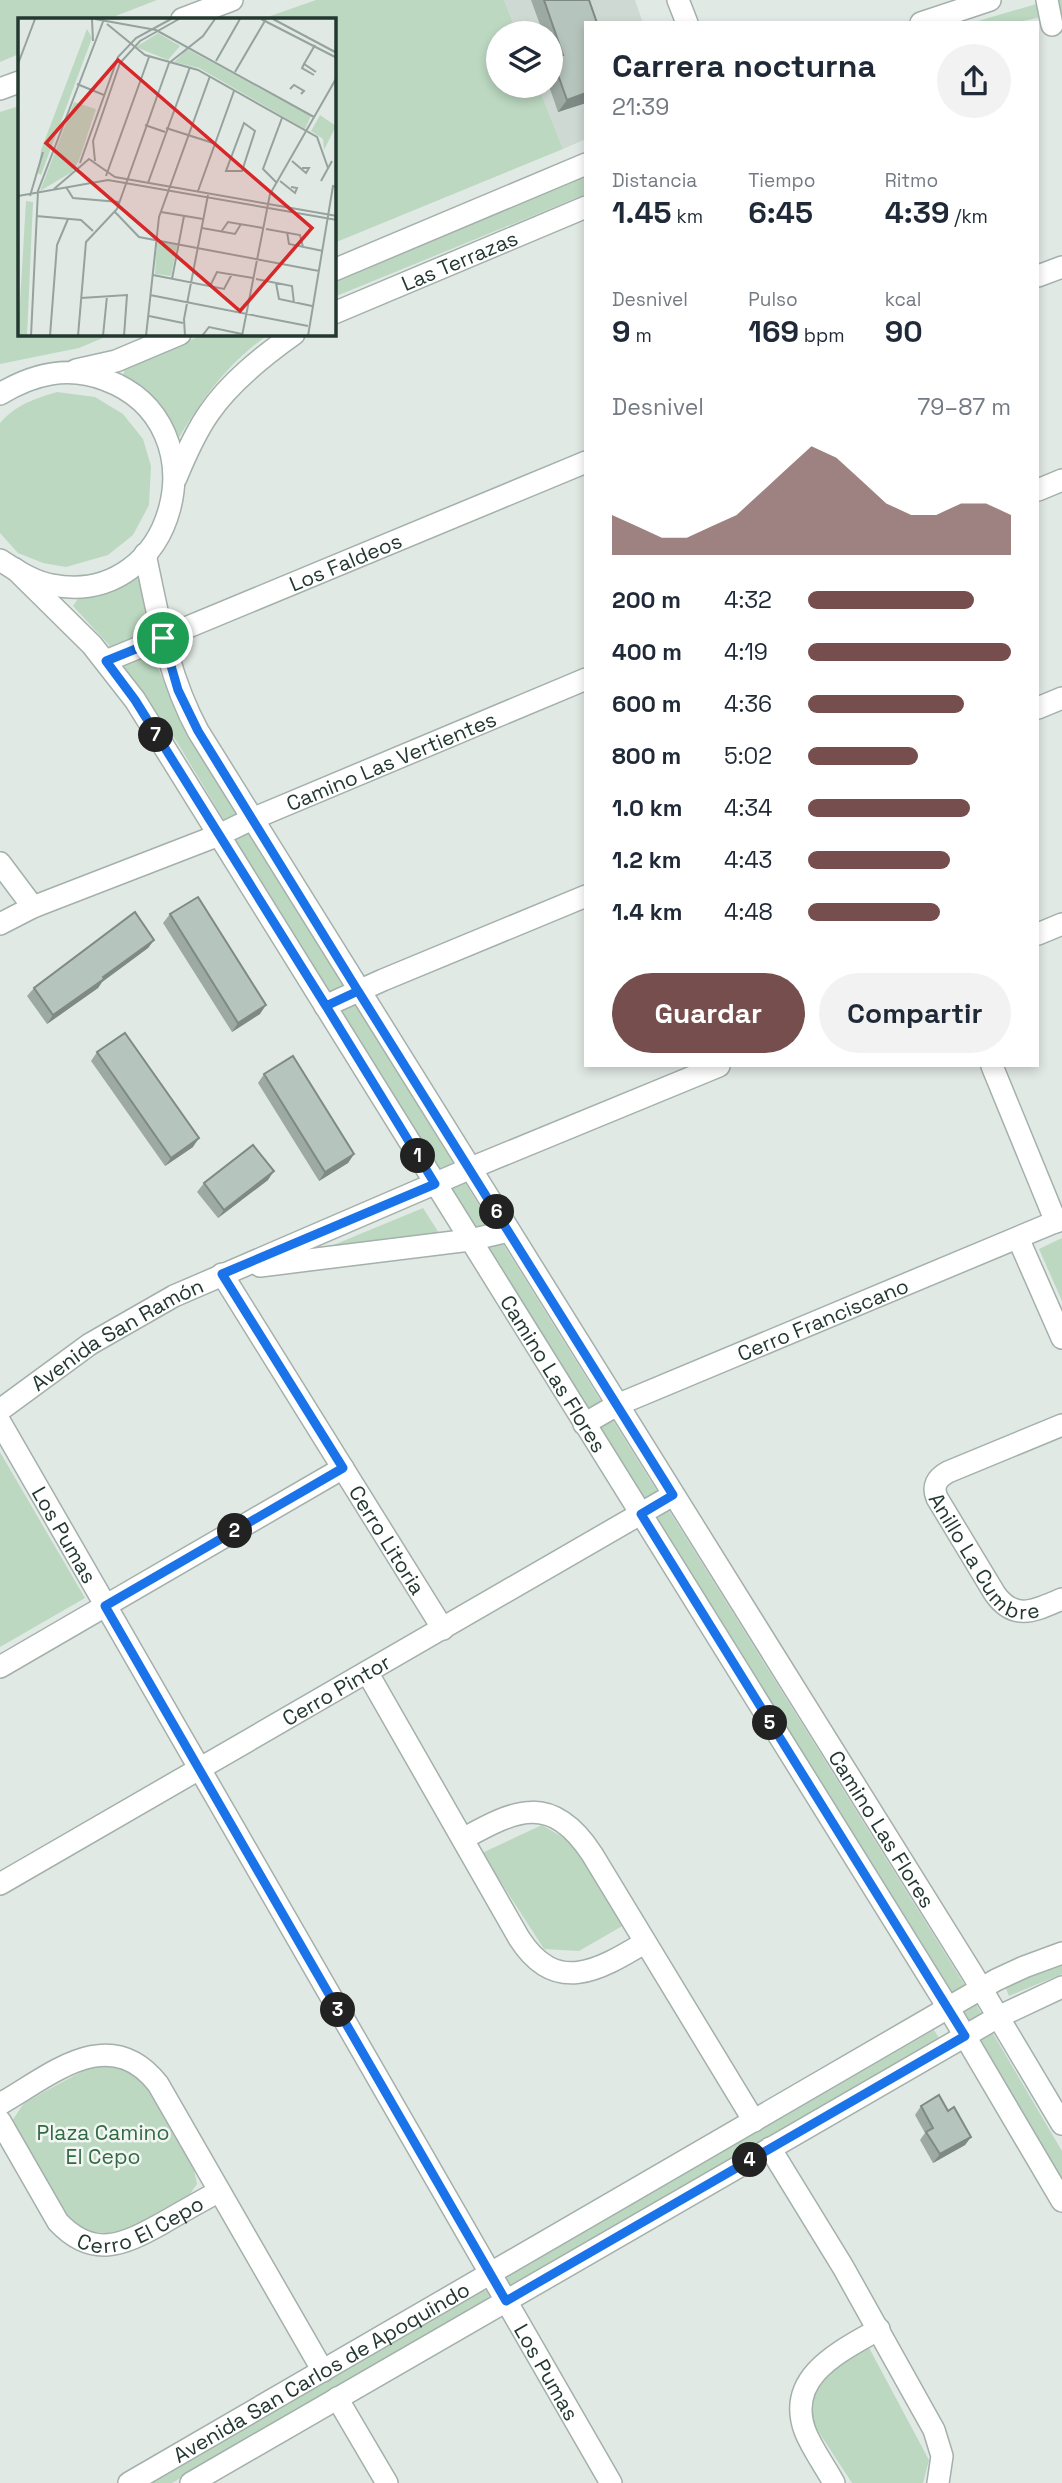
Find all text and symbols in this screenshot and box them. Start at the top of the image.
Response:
inset map [18,18,336,336]
map controls [486,21,563,98]
button: layers [486,21,563,98]
button: share [937,44,1011,118]
text: Carrera nocturna [612,46,876,86]
text: 21:39 [612,92,669,122]
text: Distancia [612,168,697,193]
text: Tiempo [748,168,816,193]
text: Ritmo [885,168,938,193]
text: 1.45 [612,193,672,232]
text: 6:45 [748,193,813,232]
text: 4:39 [885,193,949,232]
text: km [672,204,703,229]
text: /km [949,204,988,229]
street label: Las Terrazas [397,224,522,297]
text: Desnivel [612,287,688,312]
text: Pulso [748,287,798,312]
text: kcal [885,287,921,312]
text: 9 [612,312,631,351]
text: 169 [748,312,799,351]
text: 90 [885,312,923,351]
text: m [631,323,652,348]
text: bpm [799,323,845,348]
text: Desnivel [612,392,704,422]
text: 79–87 m [917,392,1011,422]
street label: Los Faldeos [285,526,406,597]
text: 200 m [612,585,681,615]
text: 4:32 [724,585,772,615]
pin [133,608,193,668]
icon: arrive [144,619,182,657]
text: 400 m [612,637,682,667]
text: 4:19 [724,637,768,667]
text: 600 m [612,689,682,719]
text: 4:36 [724,689,772,719]
street label: Camino Las Vertientes [282,705,500,817]
pin: 7 [138,718,174,752]
text: 7 [150,722,161,747]
text: 800 m [612,741,681,771]
text: 5:02 [724,741,772,771]
text: 1.0 km [612,793,682,823]
text: 4:34 [724,793,772,823]
text: 1.2 km [612,845,681,875]
text: 4:43 [724,845,772,875]
text: 1.4 km [612,897,682,927]
text: 4:48 [724,897,773,927]
button: Guardar [612,973,805,1053]
button: Compartir [819,973,1011,1053]
pin: 1 [400,1138,436,1174]
text: 1 [413,1143,422,1168]
pin: 6 [480,1194,514,1230]
text: 6 [491,1199,502,1224]
street label: Cerro Franciscano [733,1271,912,1367]
street label: Avenida San Ramón [25,1272,207,1397]
street label: Camino Las Flores [495,1290,613,1457]
street label: Cerro Litoria [343,1480,432,1599]
street label: Los Pumas [26,1481,103,1588]
street label: Anillo La Cumbre [923,1487,1042,1625]
pin: 2 [218,1514,252,1548]
text: 2 [229,1518,240,1543]
street label: Cerro Pintor [277,1648,395,1732]
pin: 5 [752,1706,788,1740]
text: 5 [764,1710,775,1735]
street label: Camino Las Flores [823,1745,941,1913]
pin: 3 [320,1993,356,2028]
text: 3 [332,1997,343,2022]
park label: Plaza Camino El Cepo [37,2119,169,2170]
pin: 4 [732,2142,768,2178]
text: 4 [743,2147,756,2172]
street label: Cerro El Cepo [73,2189,208,2259]
street label: Avenida San Carlos de Apoquindo [168,2275,474,2468]
street label: Los Pumas [508,2318,585,2425]

